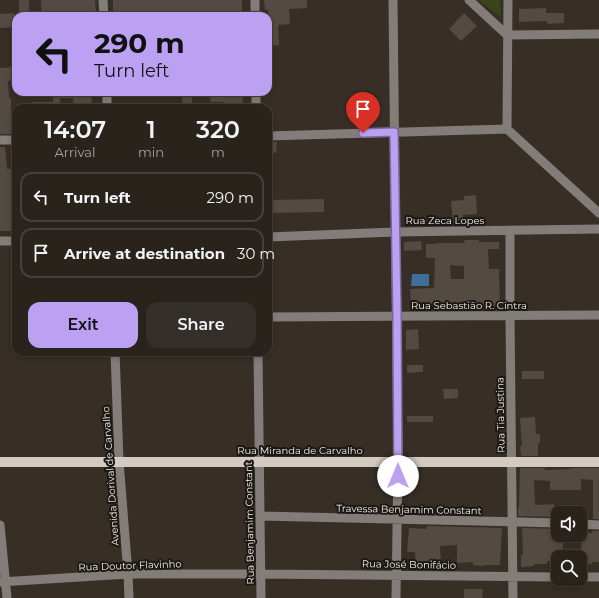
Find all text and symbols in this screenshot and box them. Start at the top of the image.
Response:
text: 290 m [94,26,185,60]
icon: left [28,28,80,80]
text: Turn left [94,60,169,82]
pin [346,92,380,133]
icon: arrive [352,98,374,120]
text: 14:07 [44,115,106,144]
text: 1 [146,115,156,144]
text: 320 [196,115,240,144]
text: Arrival [54,144,96,160]
text: min [138,144,164,160]
text: m [211,144,225,160]
icon: left [30,186,52,208]
text: Turn left [64,188,131,207]
text: 290 m [207,188,254,207]
street label: Rua Zeca Lopes [406,214,485,227]
icon: arrive [30,242,52,264]
text: Arrive at destination [64,244,225,263]
text: 30 m [237,244,275,263]
street label: Rua Sebastião R. Cintra [411,299,527,312]
button: Exit [28,302,138,348]
button: Share [146,302,256,348]
street label: Rua Tia Justina [493,377,508,453]
street label: Avenida Dorival de Carvalho [99,406,122,546]
street label: Rua Miranda de Carvalho [237,444,363,457]
position arrow [377,455,419,497]
street label: Rua Benjamim Constant [242,461,257,585]
street label: Travessa Benjamim Constant [336,502,482,517]
map controls [551,506,587,586]
button: sound [551,506,587,542]
button: search [551,550,587,586]
street label: Rua Doutor Flavinho [78,557,182,574]
street label: Rua José Bonifácio [362,557,456,572]

